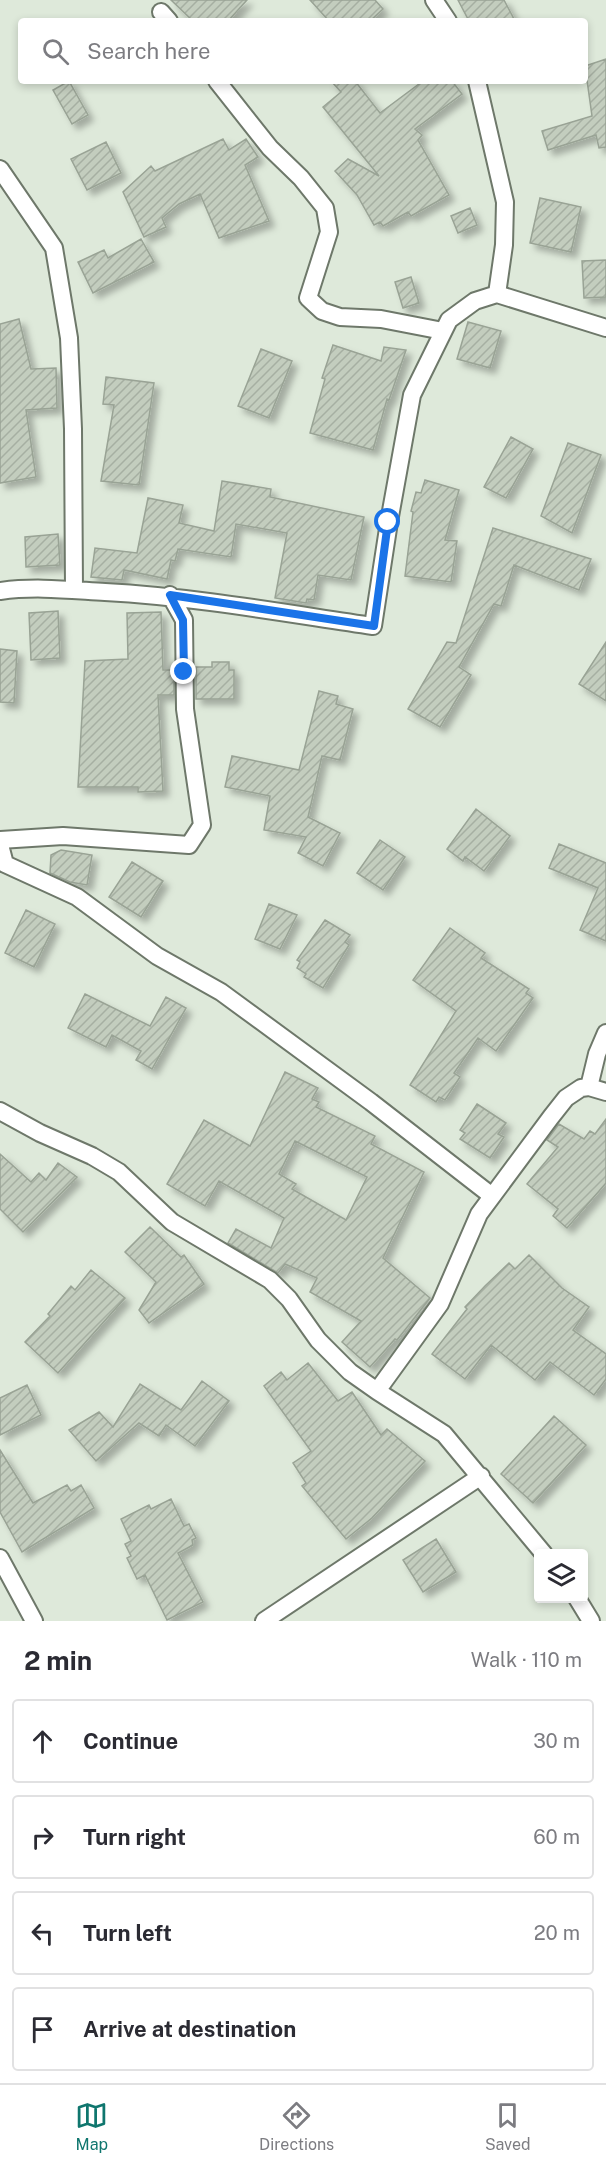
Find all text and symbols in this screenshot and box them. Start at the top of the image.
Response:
search box [18,18,588,84]
icon: search [39,35,72,68]
text: Search here [87,38,211,64]
route start [374,508,400,534]
route end [170,658,196,684]
map controls [534,1549,588,1603]
button: layers [534,1549,588,1603]
text: 2 min [24,1645,92,1676]
text: Walk · 110 m [471,1648,582,1672]
icon: ahead [26,1725,59,1758]
text: Continue [83,1728,178,1754]
text: 30 m [533,1729,580,1753]
icon: right [26,1821,59,1854]
text: Turn right [83,1824,186,1850]
text: 60 m [533,1825,580,1849]
icon: left [26,1917,59,1950]
text: Turn left [83,1920,172,1946]
text: 20 m [534,1921,580,1945]
icon: arrive [26,2013,59,2046]
text: Arrive at destination [83,2016,296,2042]
tab: Map [75,2099,108,2154]
tab: Directions [259,2099,334,2154]
tab: Saved [485,2099,531,2154]

